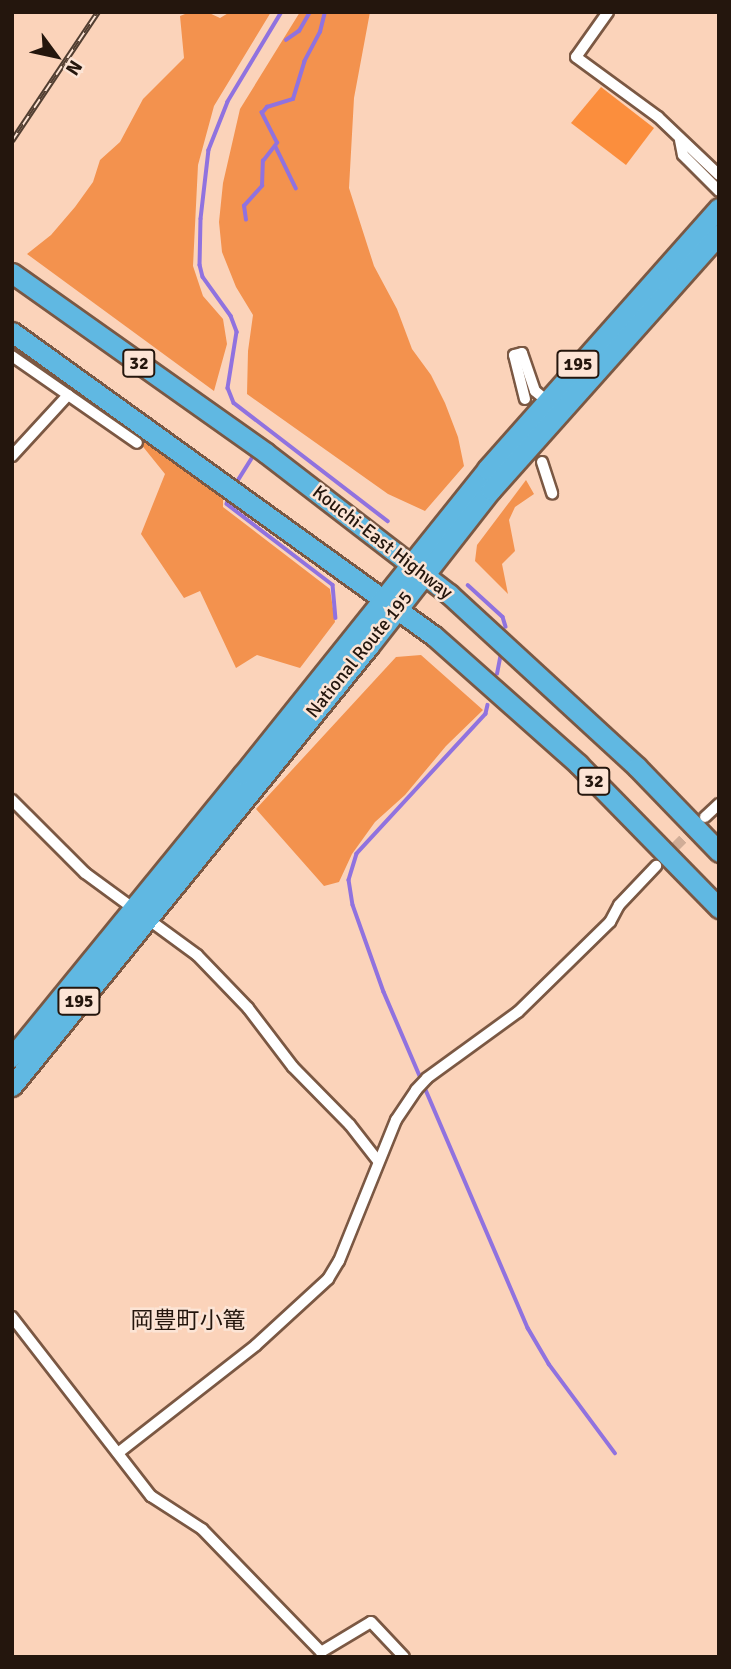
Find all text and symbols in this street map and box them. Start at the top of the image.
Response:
north arrow [21,21,91,91]
text: N [60,55,87,80]
road number: 32 [122,348,156,377]
road number: 195 [555,350,601,378]
street label: Kouchi-East Highway [307,481,457,605]
street label: National Route 195 [302,587,418,723]
road number: 32 [576,766,612,796]
road number: 195 [56,986,102,1016]
district label: 岡豊町小篭 [131,1307,245,1335]

